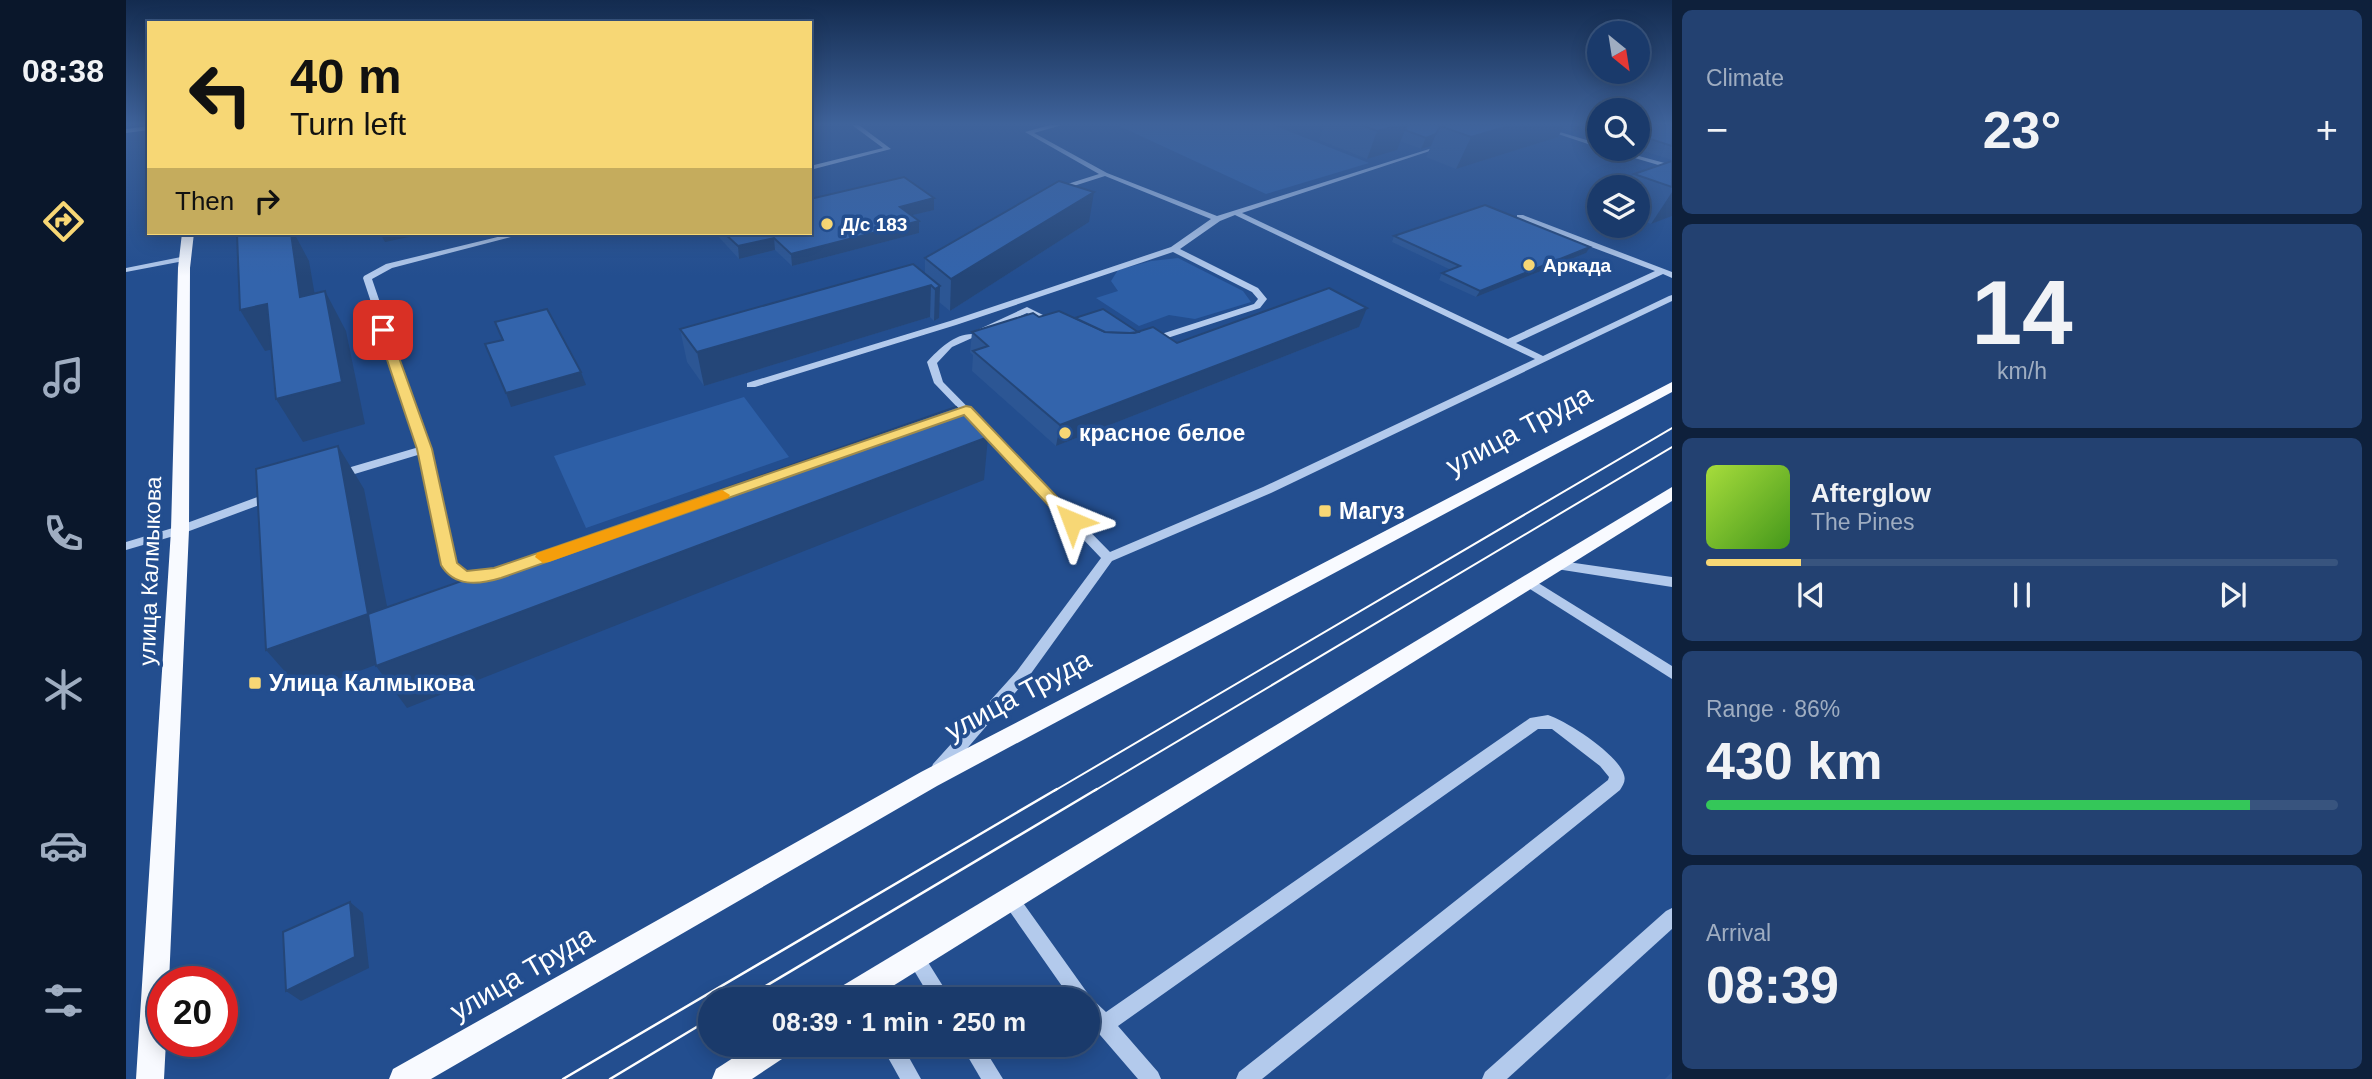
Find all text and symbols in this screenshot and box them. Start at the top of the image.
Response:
north arrow [1587,21,1650,84]
map controls [1587,21,1650,238]
icon: left [175,49,266,140]
text: 40 m [290,49,402,103]
text: 08:38 [22,53,104,89]
text: Climate [1706,65,1784,91]
button: search [1587,98,1650,161]
text: 23° [1983,101,2061,159]
text: Turn left [290,106,406,142]
text: − [1706,109,1728,151]
text: + [2316,109,2338,151]
button: layers [1587,175,1650,238]
icon: right [248,182,286,220]
text: Then [175,186,234,216]
icon: directions [39,197,88,246]
place label: Д/с 183 [841,214,907,235]
marker: Д/с 183 [819,216,835,232]
place label: Аркада [1543,255,1611,276]
marker: Аркада [1521,257,1537,273]
text: 14 [1971,262,2073,363]
pin [353,300,413,360]
icon: arrive [364,311,402,349]
icon: music [39,353,88,402]
text: km/h [1997,358,2047,384]
street label: улица Труда [1441,378,1598,481]
place label: красное белое [1079,420,1245,446]
marker: красное белое [1057,425,1073,441]
street label: улица Калмыкова [134,476,166,666]
text: Afterglow [1811,478,1931,508]
position arrow [1035,484,1109,558]
place label: Магуз [1339,498,1405,524]
marker: Магуз [1317,503,1333,519]
icon: phone [39,509,88,558]
text: The Pines [1811,509,1915,535]
icon: previous [1792,576,1830,614]
icon: pause [2003,576,2041,614]
icon: next [2214,576,2252,614]
street label: улица Труда [940,643,1097,746]
icon: climate [39,665,88,714]
place label: Улица Калмыкова [269,670,475,696]
marker: Улица Калмыкова [247,675,263,691]
text: Range · 86% [1706,696,1840,722]
text: 430 km [1706,732,1882,790]
icon: car [39,821,88,870]
street label: улица Труда [445,919,600,1027]
text: Arrival [1706,920,1771,946]
text: 08:39 [1706,956,1839,1014]
speed limit sign: 20 [147,966,238,1057]
icon: filters [39,976,88,1025]
text: 08:39 · 1 min · 250 m [772,1007,1026,1037]

